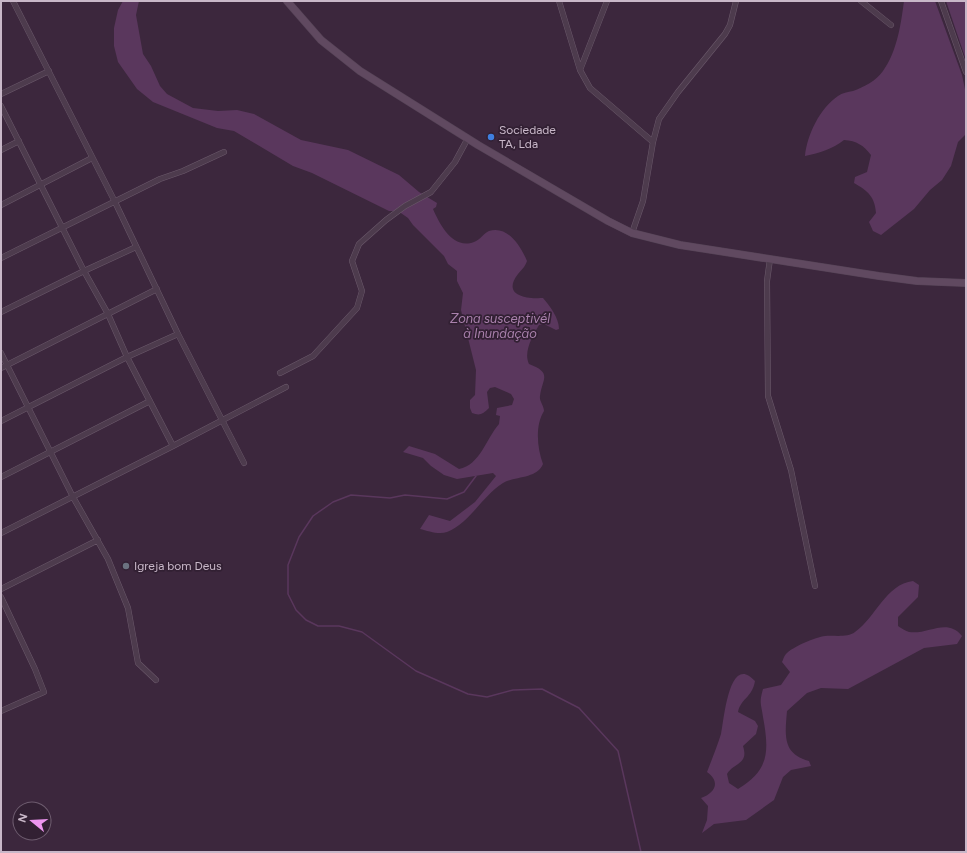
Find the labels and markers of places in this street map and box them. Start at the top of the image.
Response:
place label: Sociedade TA, Lda [499,123,556,151]
marker: Sociedade TA, Lda [486,132,496,142]
place label: Igreja bom Deus [134,559,222,573]
marker: Igreja bom Deus [121,561,131,571]

